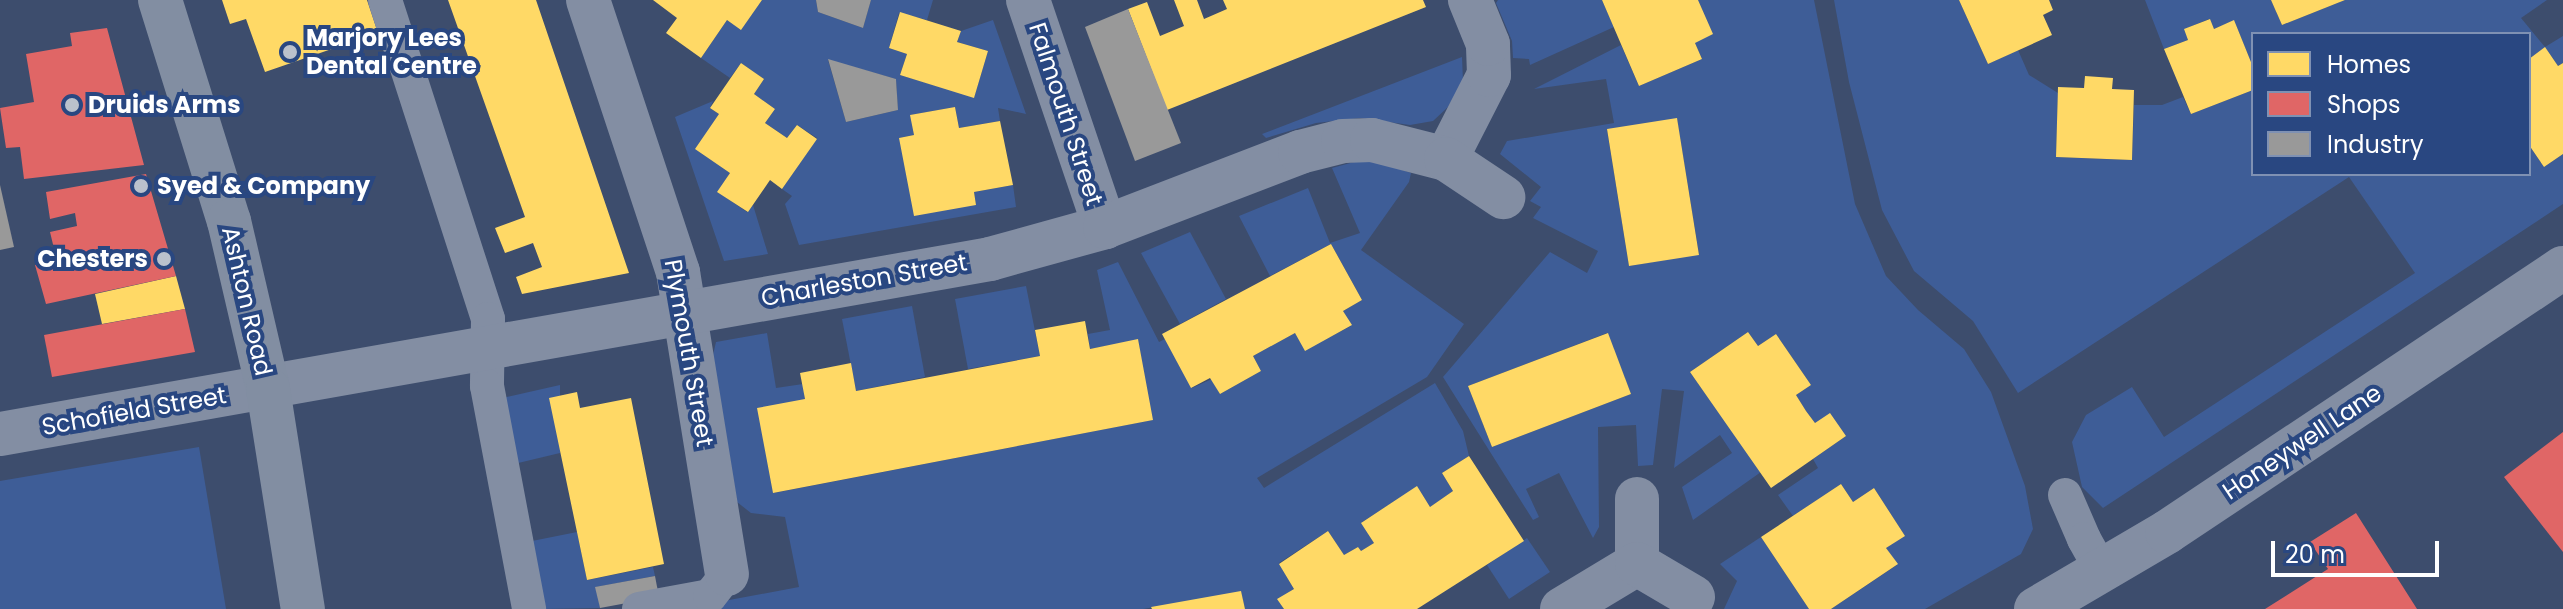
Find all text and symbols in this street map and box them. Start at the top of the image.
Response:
street label: Falmouth Street [1023,19,1109,209]
place label: Marjory Lees Dental Centre [306,24,477,80]
legend [2251,32,2531,176]
marker: Marjory Lees Dental Centre [281,43,299,61]
text: Homes [2327,48,2411,81]
text: Shops [2327,88,2401,121]
place label: Druids Arms [88,91,241,119]
marker: Druids Arms [63,96,81,114]
text: Industry [2327,128,2424,161]
place label: Syed & Company [157,172,370,200]
marker: Syed & Company [132,177,150,195]
street label: Ashton Road [216,224,278,378]
place label: Chesters [37,245,148,273]
street label: Charleston Street [759,248,969,312]
marker: Chesters [155,250,173,268]
street label: Plymouth Street [658,257,720,449]
street label: Honeywell Lane [2217,378,2387,506]
street label: Schofield Street [39,381,229,441]
scale bar [2275,525,2443,575]
text: 20 m [2285,538,2345,571]

